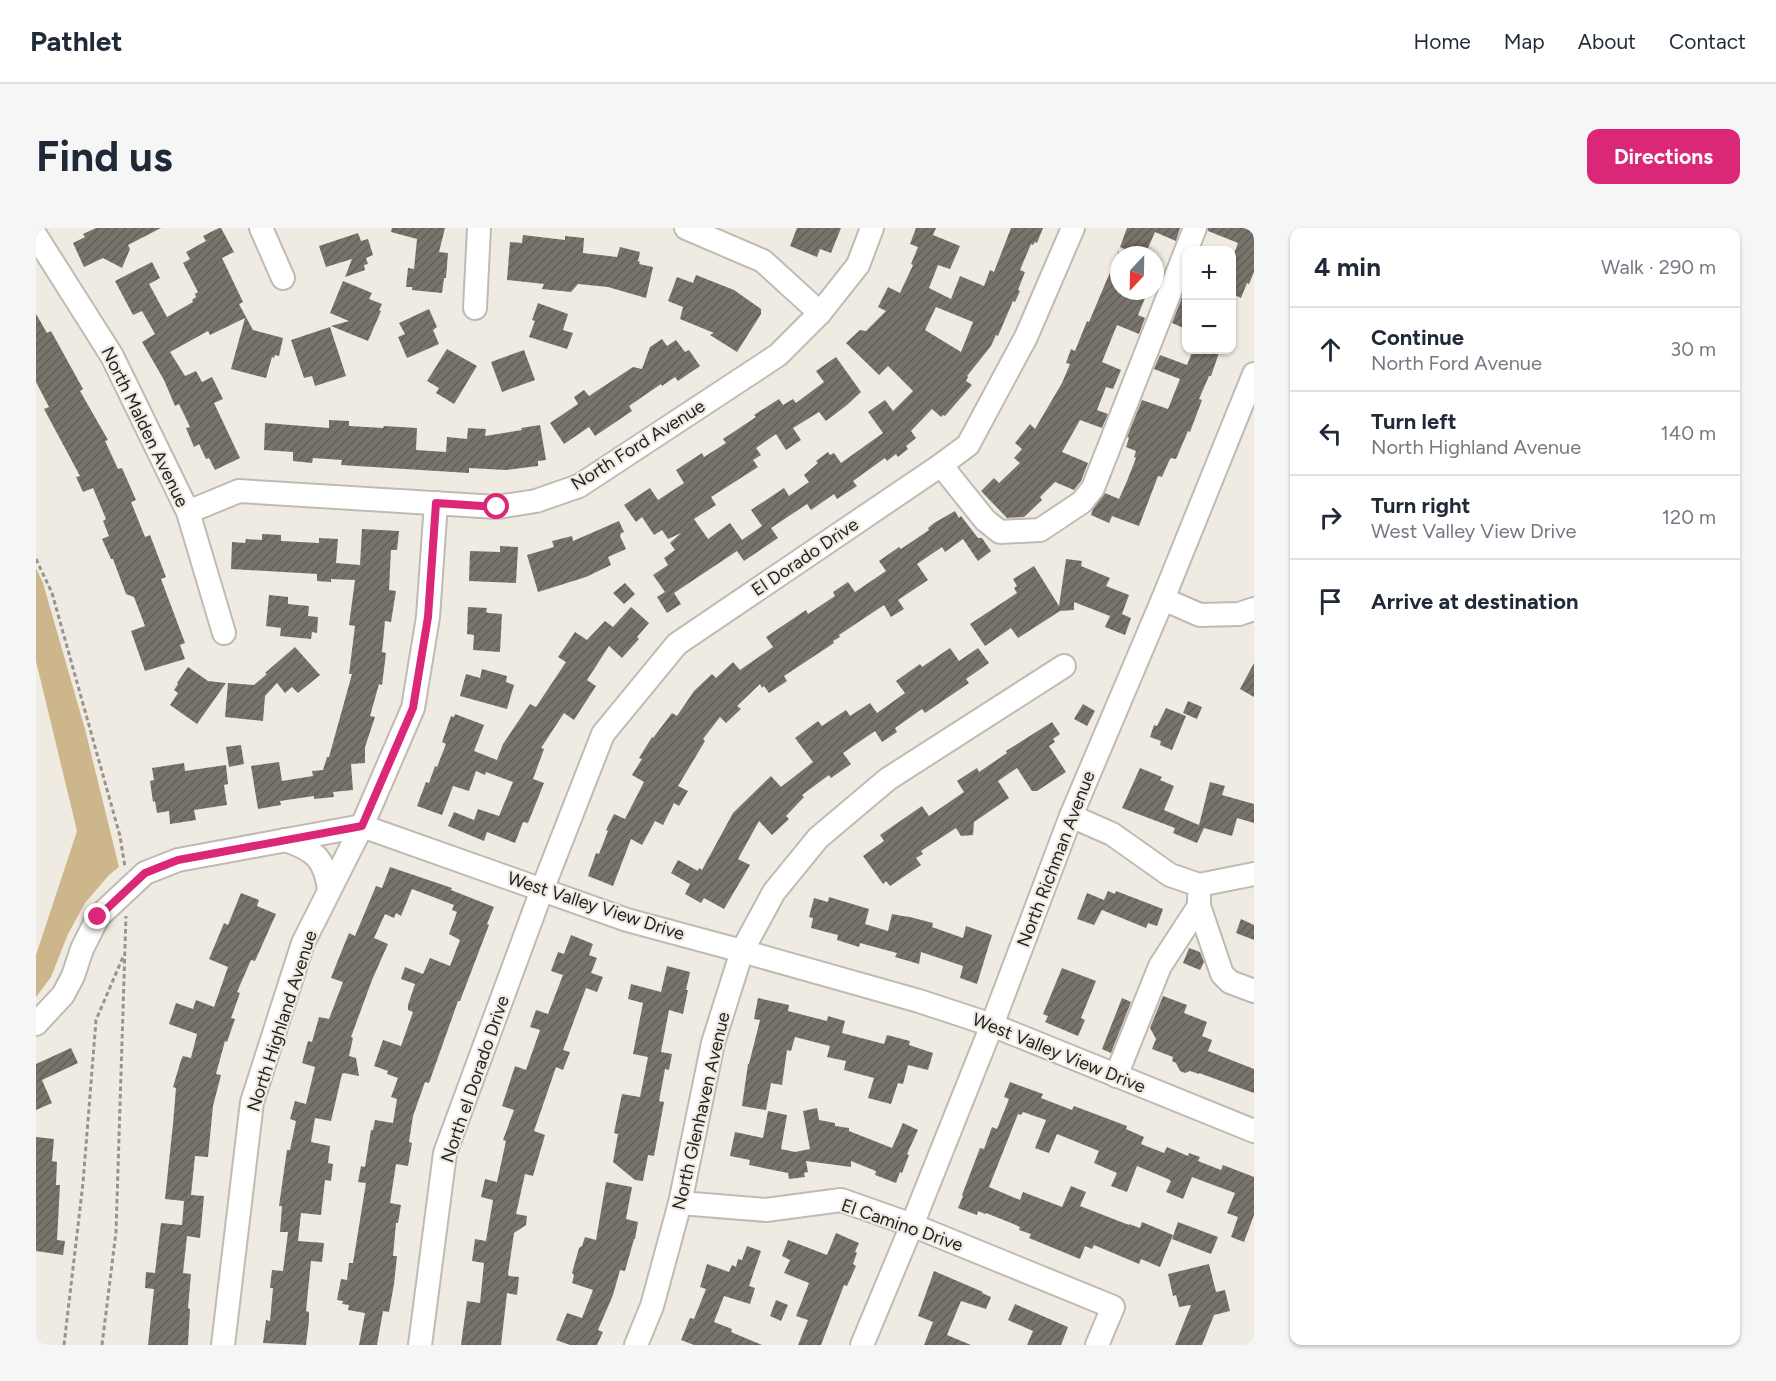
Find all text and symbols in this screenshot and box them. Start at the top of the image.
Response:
text: Pathlet [30,24,122,58]
text: Home [1414,29,1471,54]
text: Map [1504,29,1545,54]
text: About [1578,29,1636,54]
text: Contact [1669,29,1746,54]
button: Directions [1587,129,1740,184]
text: Find us [36,131,173,182]
north arrow [1110,246,1164,300]
map controls [1182,246,1236,354]
button: + [1182,246,1236,300]
text: 4 min [1314,251,1381,283]
text: Walk · 290 m [1601,255,1716,279]
button: − [1182,300,1236,354]
text: Continue [1371,324,1464,351]
icon: ahead [1314,333,1347,366]
text: 30 m [1670,337,1716,361]
street label: North Malden Avenue [97,343,194,511]
text: North Ford Avenue [1371,351,1542,375]
street label: North Ford Avenue [567,395,709,495]
text: Turn left [1371,408,1457,435]
icon: left [1314,417,1347,450]
text: 140 m [1661,421,1716,445]
text: North Highland Avenue [1371,435,1581,459]
text: Turn right [1371,492,1470,519]
route start [483,493,509,519]
icon: right [1314,501,1347,534]
text: 120 m [1662,505,1716,529]
street label: El Dorado Drive [747,513,863,601]
text: West Valley View Drive [1371,519,1576,543]
icon: arrive [1314,585,1347,618]
text: Arrive at destination [1371,588,1579,615]
street label: North Richman Avenue [1012,768,1100,950]
street label: West Valley View Drive [505,867,687,945]
route end [84,903,110,929]
street label: North Highland Avenue [242,928,322,1114]
street label: North el Dorado Drive [436,992,514,1165]
street label: West Valley View Drive [969,1008,1149,1098]
street label: North Glenhaven Avenue [667,1010,735,1212]
street label: El Camino Drive [838,1194,966,1256]

